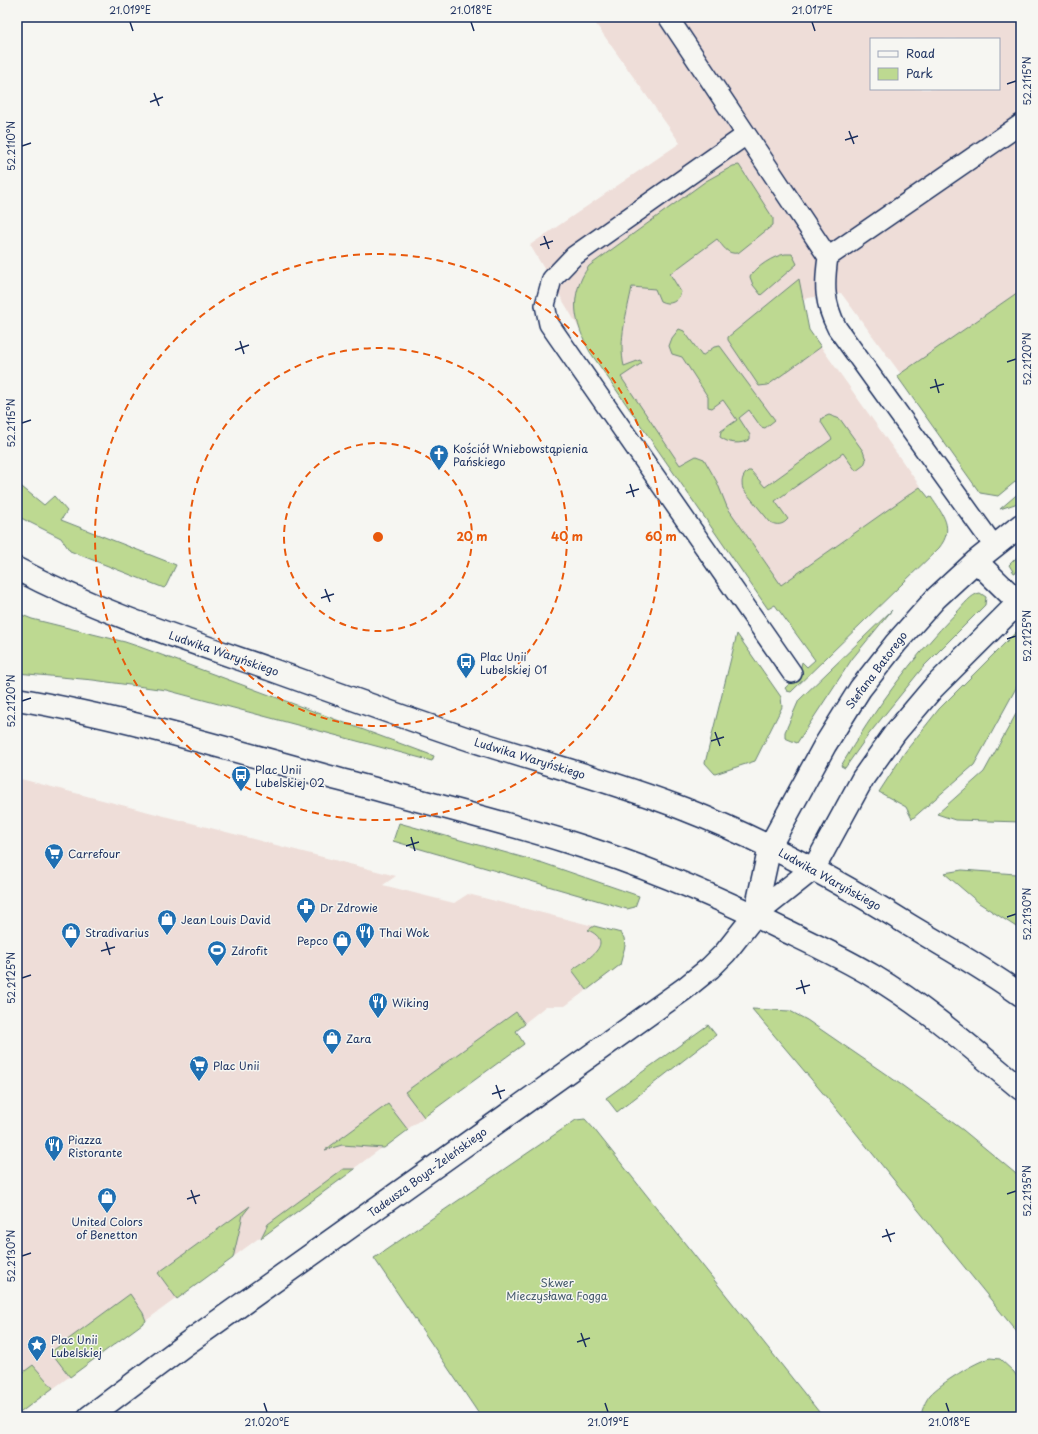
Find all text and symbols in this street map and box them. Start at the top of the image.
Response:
text: 21.019°E [109,2,151,17]
text: 21.018°E [450,2,492,17]
text: 21.017°E [791,2,833,17]
legend [870,38,1000,90]
text: Road [906,44,935,62]
text: 52.2115°N [1019,56,1034,105]
text: Park [906,64,933,82]
text: 52.2110°N [3,121,18,171]
text: 52.2120°N [1019,332,1034,386]
text: 52.2115°N [3,398,18,447]
place label: Kościół Wniebowstąpienia Pańskiego [453,440,588,470]
church icon: Kościół Wniebowstąpienia Pańskiego [428,443,450,471]
text: 20 m [456,527,488,545]
text: 40 m [551,527,583,545]
text: 60 m [645,527,677,545]
centre of rings [371,530,385,544]
text: 52.2125°N [1019,610,1034,662]
street label: Ludwika Waryńskiego [167,626,281,680]
street label: Stefana Batorego [841,628,911,712]
place label: Plac Unii Lubelskiej 01 [480,648,547,678]
bus stop icon: Plac Unii Lubelskiej 01 [455,651,477,679]
text: 52.2120°N [3,674,18,728]
street label: Ludwika Waryńskiego [472,733,588,783]
place label: Plac Unii Lubelskiej 02 [255,761,325,791]
bus stop icon: Plac Unii Lubelskiej 02 [230,764,252,792]
supermarket icon: Carrefour [43,842,65,870]
street label: Ludwika Waryńskiego [775,844,885,914]
place label: Carrefour [68,845,121,862]
text: 52.2130°N [1019,887,1034,940]
pharmacy icon: Dr Zdrowie [295,896,317,924]
place label: Dr Zdrowie [320,899,378,916]
shop icon: Jean Louis David [156,908,178,936]
place label: Jean Louis David [181,911,271,928]
shop icon: Stradivarius [60,921,82,949]
restaurant icon: Thai Wok [354,921,376,949]
place label: Stradivarius [85,924,149,941]
place label: Thai Wok [379,924,429,941]
shop icon: Pepco [331,929,353,957]
place label: Pepco [297,932,328,949]
sports icon: Zdrofit [206,939,228,967]
place label: Zdrofit [231,942,268,959]
text: 52.2125°N [3,952,18,1004]
restaurant icon: Wiking [367,991,389,1019]
place label: Wiking [392,994,429,1011]
shop icon: Zara [321,1027,343,1055]
place label: Zara [346,1030,372,1047]
supermarket icon: Plac Unii [188,1054,210,1082]
place label: Plac Unii [213,1057,260,1074]
street label: Tadeusza Boya-Żeleńskiego [364,1123,490,1221]
place label: Piazza Ristorante [68,1131,123,1161]
restaurant icon: Piazza Ristorante [43,1134,65,1162]
text: 52.2135°N [1019,1165,1034,1217]
shop icon: United Colors of Benetton [96,1186,118,1214]
place label: United Colors of Benetton [71,1213,143,1243]
text: 52.2130°N [3,1229,18,1282]
park label: Skwer Mieczysława Fogga [506,1274,608,1304]
place label: Plac Unii Lubelskiej [51,1331,102,1361]
place icon: Plac Unii Lubelskiej [26,1334,48,1362]
text: 21.020°E [244,1414,290,1429]
text: 21.019°E [587,1414,629,1429]
text: 21.018°E [928,1414,970,1429]

